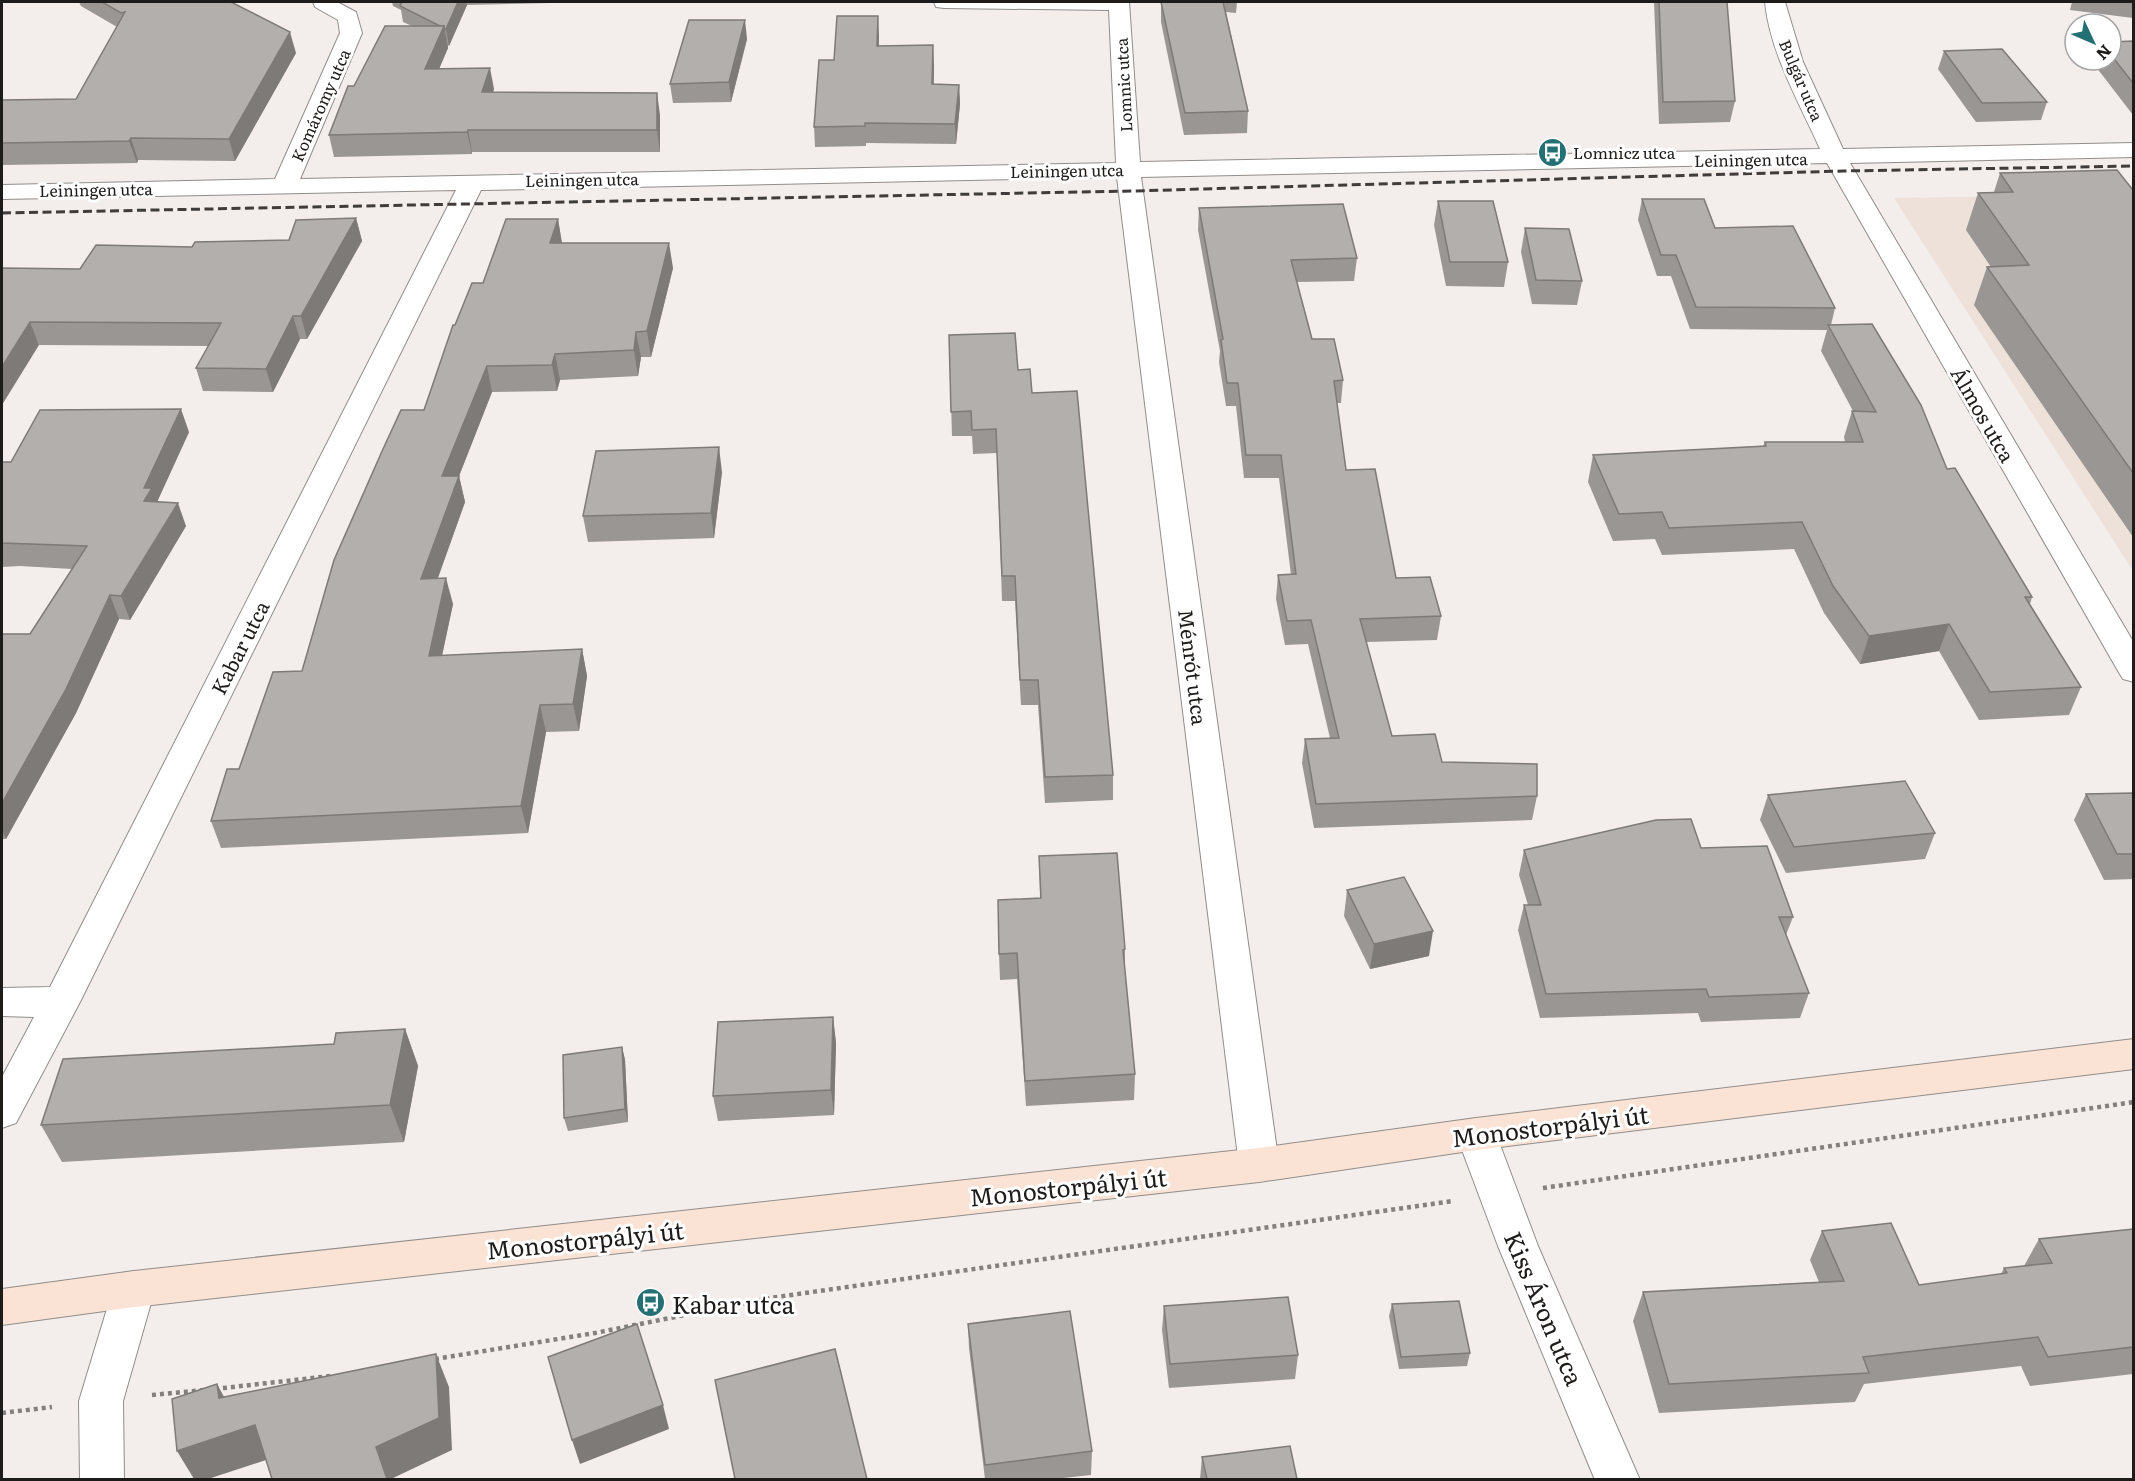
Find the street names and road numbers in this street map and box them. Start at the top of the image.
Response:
street label: Bulgár utca [1774,35,1830,125]
street label: Lomnic utca [1109,37,1137,133]
street label: Komáromy utca [284,44,356,165]
street label: Leiningen utca [1694,146,1808,172]
street label: Leiningen utca [1010,157,1124,183]
street label: Leiningen utca [525,166,639,192]
street label: Leiningen utca [39,176,153,202]
street label: Álmos utca [1945,361,2024,468]
street label: Kabar utca [202,595,276,699]
street label: Ménrót utca [1172,607,1216,727]
street label: Monostorpályi út [1450,1096,1651,1154]
street label: Monostorpályi út [968,1158,1169,1214]
street label: Monostorpályi út [485,1211,686,1267]
street label: Kiss Áron utca [1497,1226,1593,1391]

